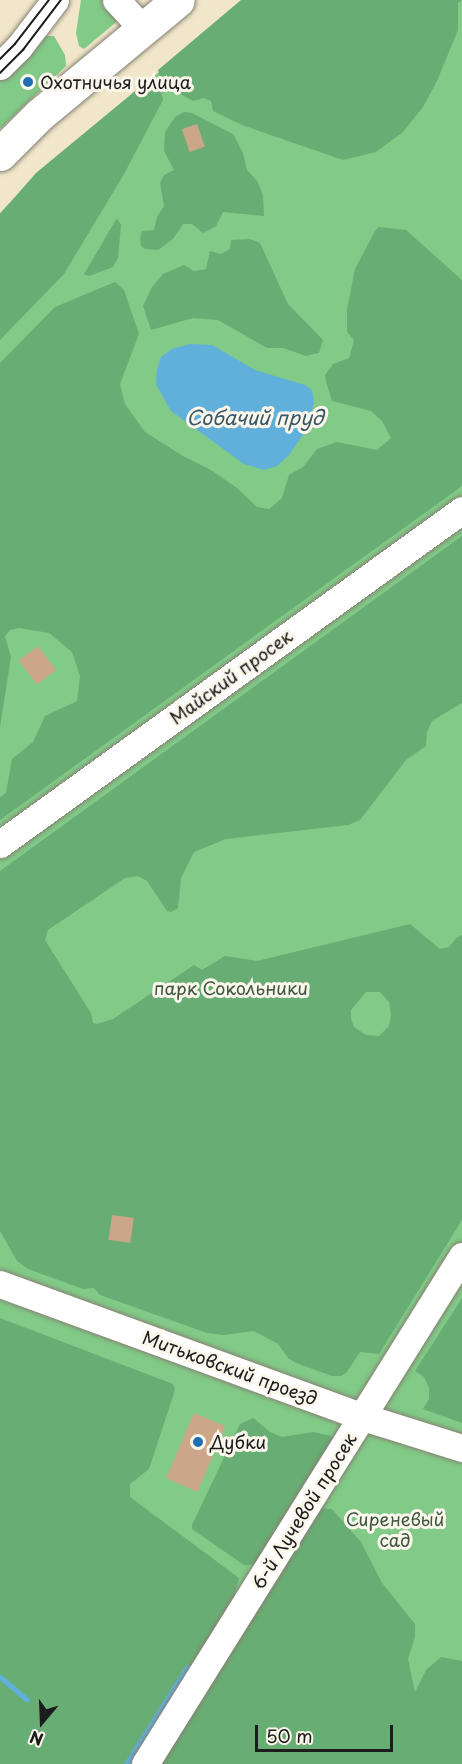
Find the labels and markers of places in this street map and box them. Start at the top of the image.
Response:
place label: Охотничья улица [40,71,192,93]
marker: Охотничья улица [21,75,35,89]
place label: Дубки [210,1431,266,1453]
marker: Дубки [191,1435,205,1449]

